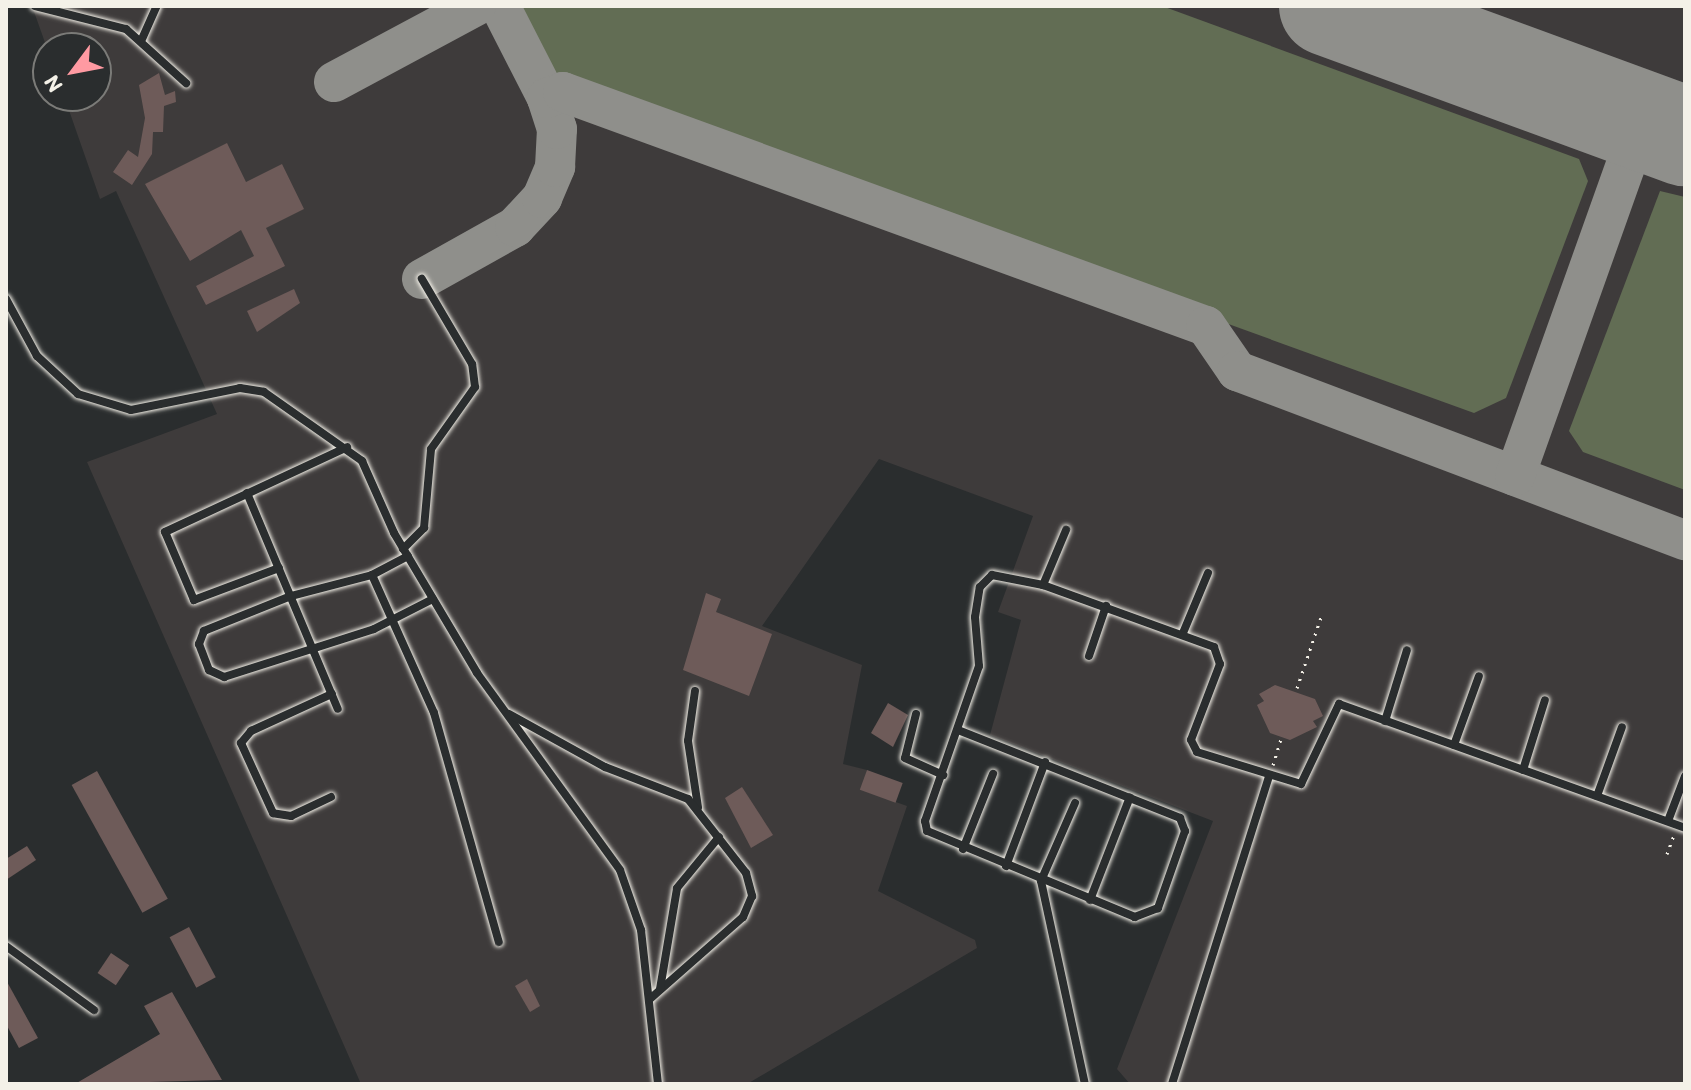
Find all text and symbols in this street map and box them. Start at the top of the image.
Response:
north arrow [32,32,112,112]
text: N [38,70,68,97]

